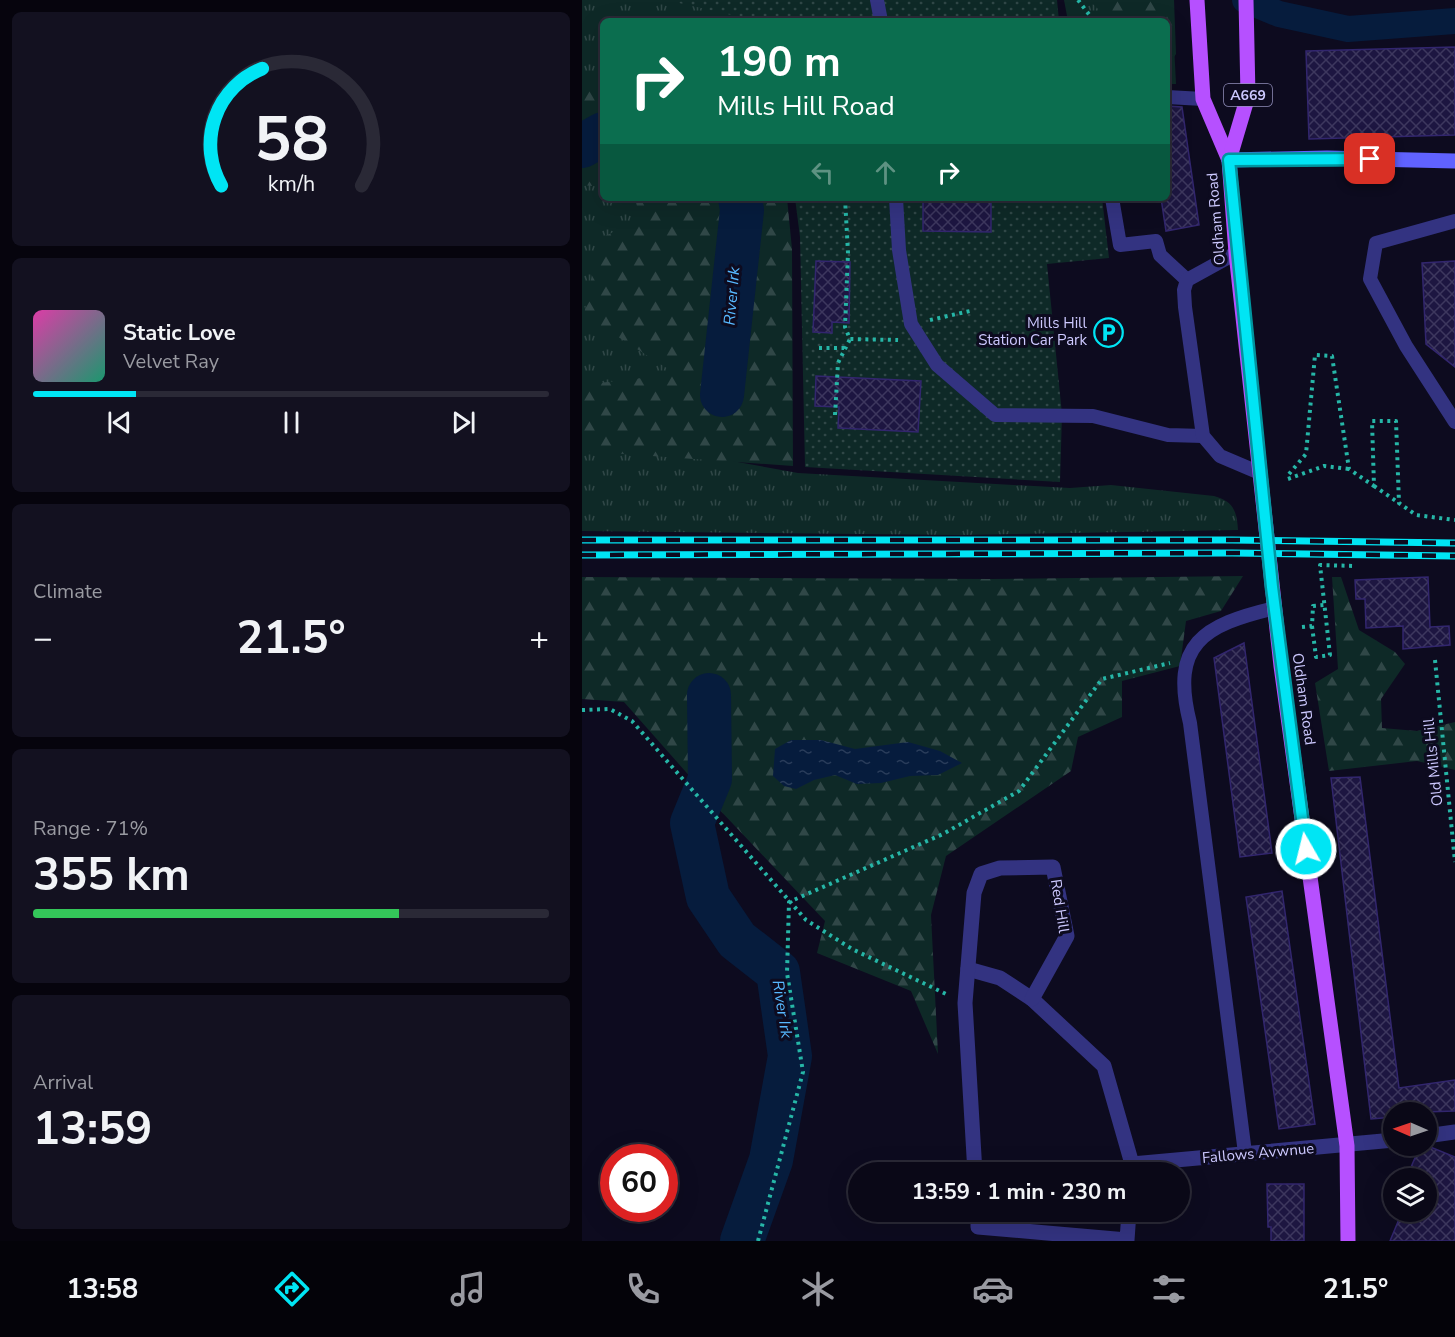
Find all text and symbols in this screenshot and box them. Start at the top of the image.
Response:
text: 190 m [717,34,841,91]
icon: right [618,42,696,120]
road number: A669 [1224,84,1272,106]
text: Mills Hill Road [717,88,895,125]
text: 58 [254,97,328,182]
pin [1344,133,1395,184]
icon: arrive [1353,142,1386,175]
icon: left [806,156,839,189]
icon: ahead [869,156,902,189]
icon: right [932,156,965,189]
text: km/h [267,169,315,199]
street label: Oldham Road [1202,172,1230,266]
water label: River Irk [718,265,746,326]
place label: Mills Hill Station Car Park [978,313,1088,350]
parking icon: Mills Hill Station Car Park [1092,316,1124,348]
text: Static Love [123,318,236,348]
text: Velvet Ray [123,348,219,375]
icon: previous [103,406,136,439]
icon: pause [275,406,308,439]
icon: next [447,406,480,439]
text: Climate [33,578,102,605]
text: 21.5° [236,608,346,669]
text: − [33,616,53,661]
text: + [529,616,549,661]
street label: Oldham Road [1288,652,1320,746]
street label: Old Mills Hill [1418,716,1448,807]
text: Range · 71% [33,815,148,842]
position arrow [1274,817,1338,881]
text: 355 km [33,845,190,906]
street label: Red Hill [1046,878,1074,935]
water label: River Irk [767,978,798,1041]
text: Arrival [33,1069,93,1096]
text: 13:59 [33,1099,152,1160]
north arrow [1383,1102,1437,1156]
map controls [1383,1102,1437,1222]
street label: Fallows Avwnue [1201,1138,1315,1168]
speed limit sign: 60 [600,1144,678,1222]
button: layers [1383,1168,1437,1222]
text: 13:59 · 1 min · 230 m [912,1177,1126,1207]
icon: directions [271,1268,313,1310]
icon: music [447,1268,489,1310]
icon: phone [622,1268,664,1310]
icon: climate [797,1268,839,1310]
icon: car [972,1268,1014,1310]
icon: filters [1148,1268,1190,1310]
text: 13:58 [67,1271,138,1308]
text: 21.5° [1323,1271,1388,1308]

